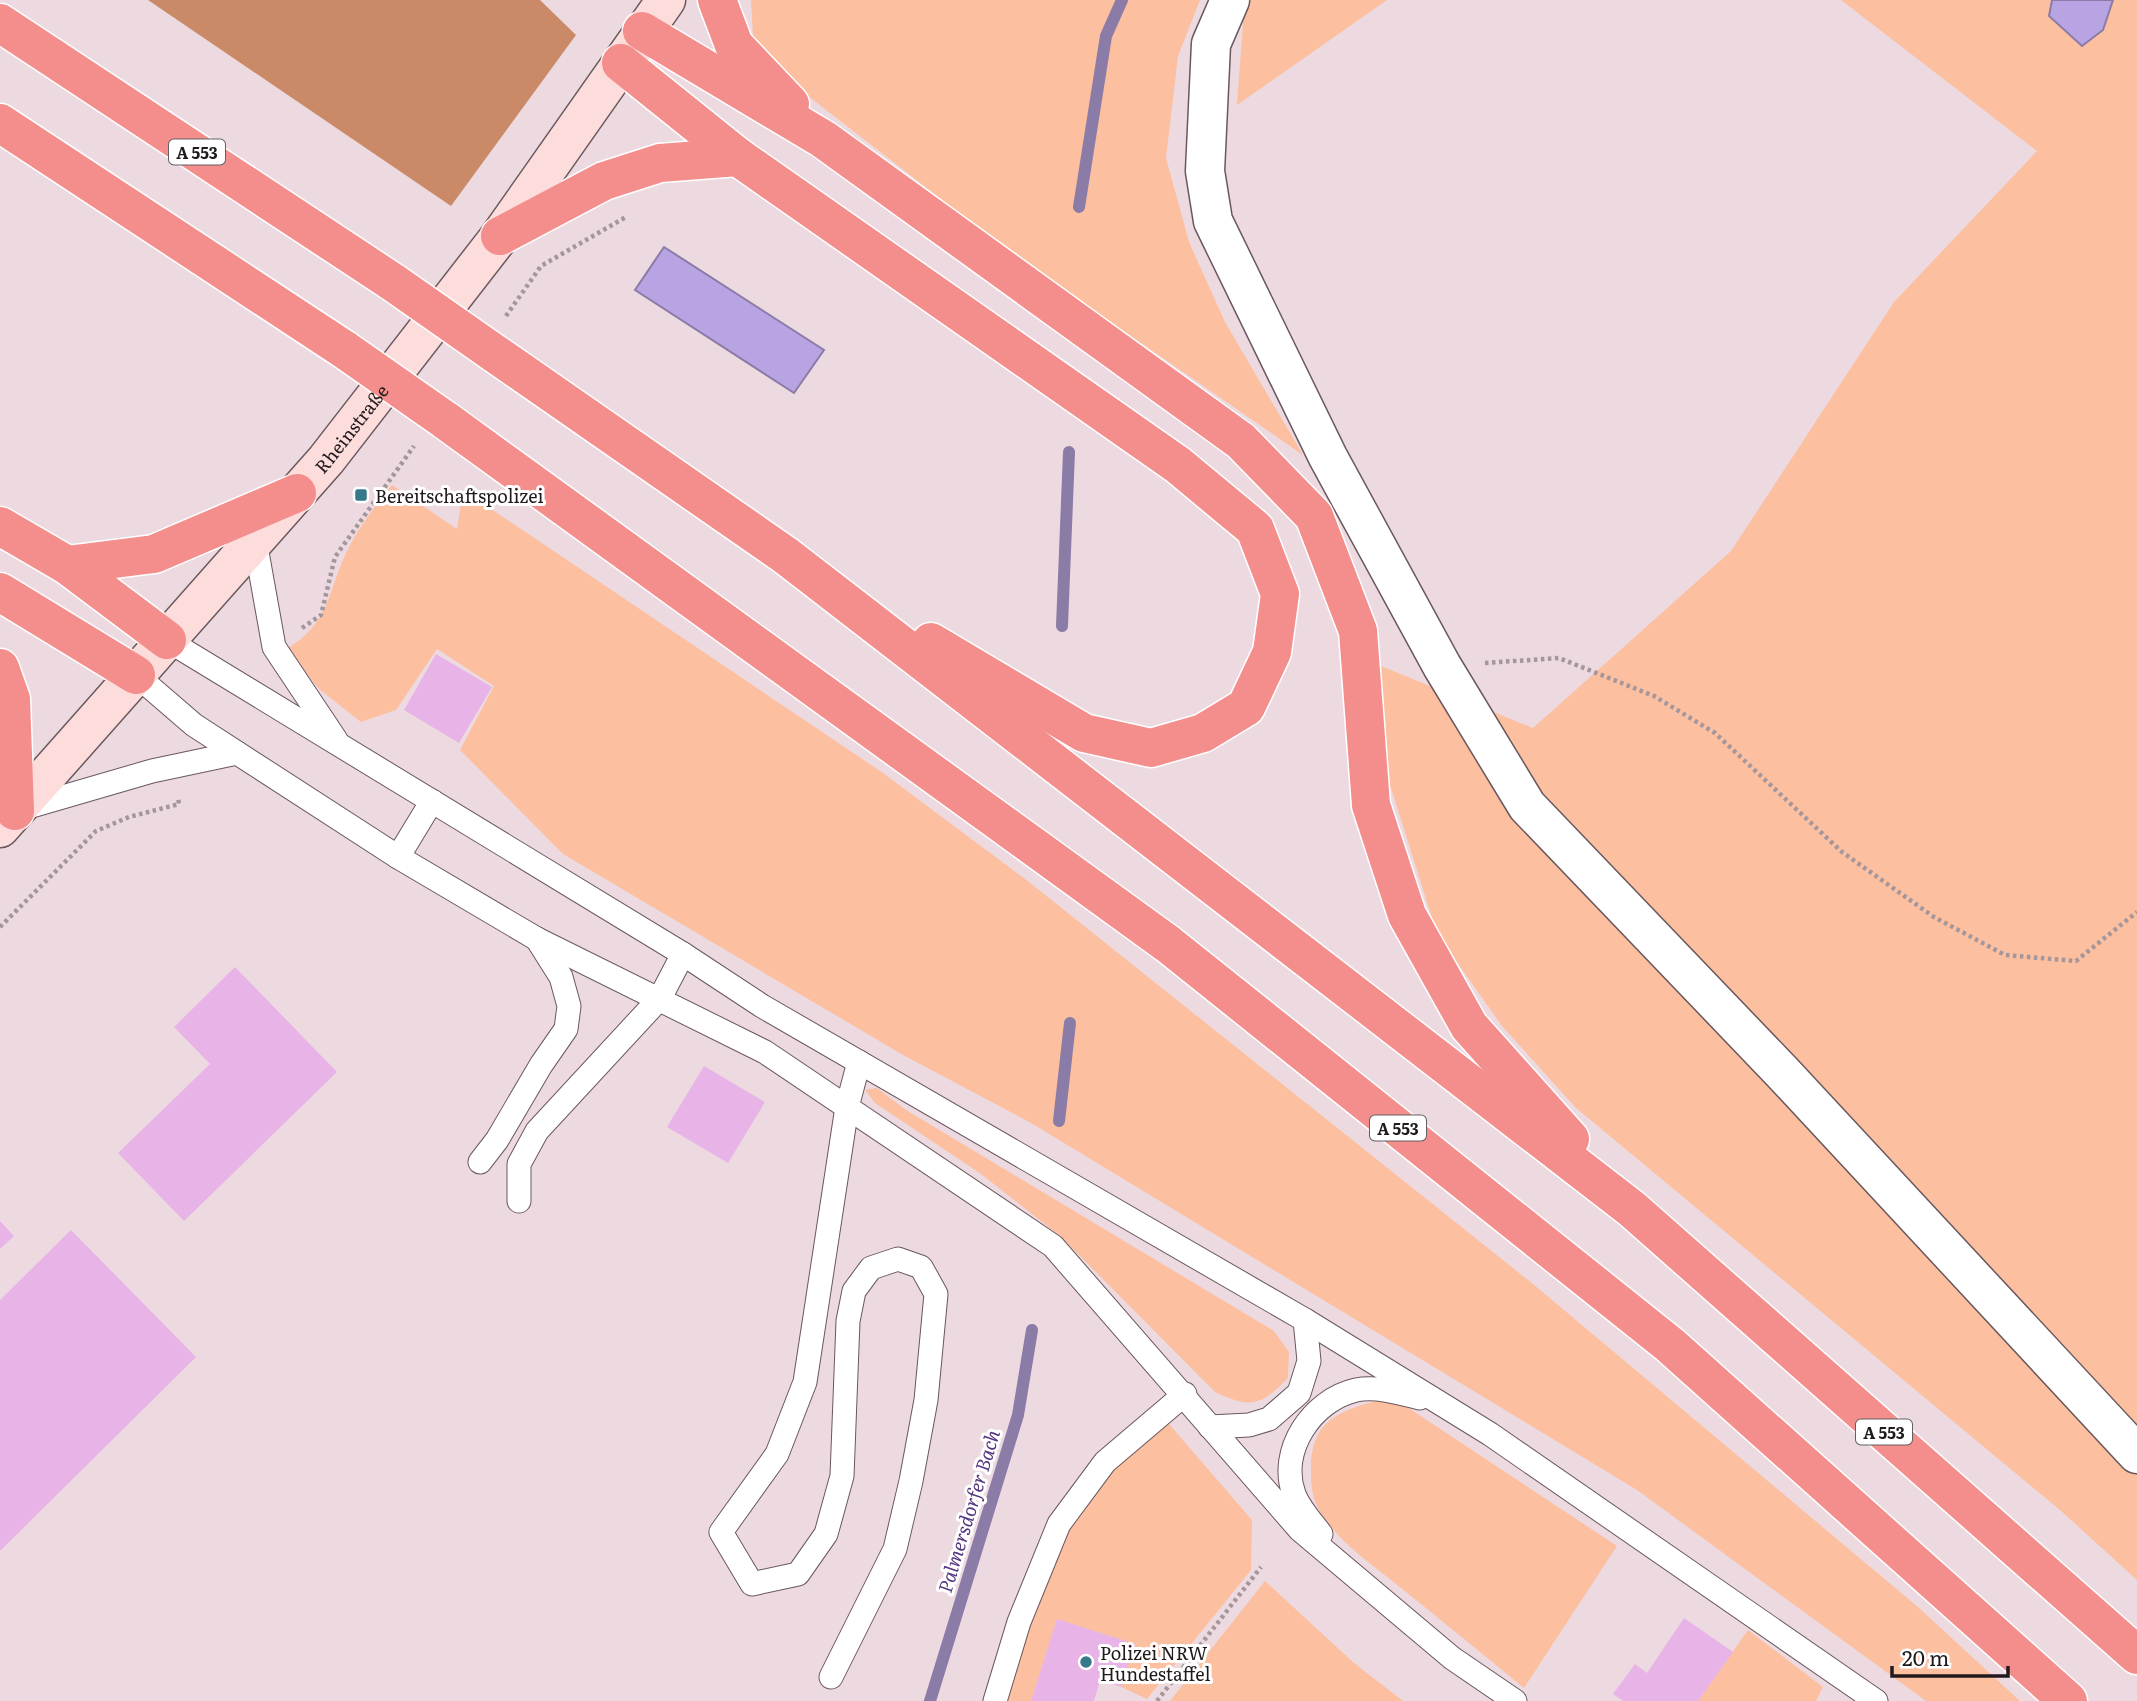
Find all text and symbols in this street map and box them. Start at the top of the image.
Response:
road number: A 553 [169,140,225,164]
street label: Rheinstraße [307,378,394,479]
place label: Bereitschaftspolizei [375,482,544,509]
marker: Bereitschaftspolizei [353,487,369,503]
road number: A 553 [1370,1116,1426,1140]
road number: A 553 [1856,1420,1912,1444]
water label: Palmersdorfer Bach [930,1426,1006,1596]
scale bar [1892,1634,2008,1678]
place label: Polizei NRW Hundestaffel [1100,1639,1210,1687]
text: 20 m [1902,1641,1949,1672]
marker: Polizei NRW Hundestaffel [1078,1654,1094,1670]

